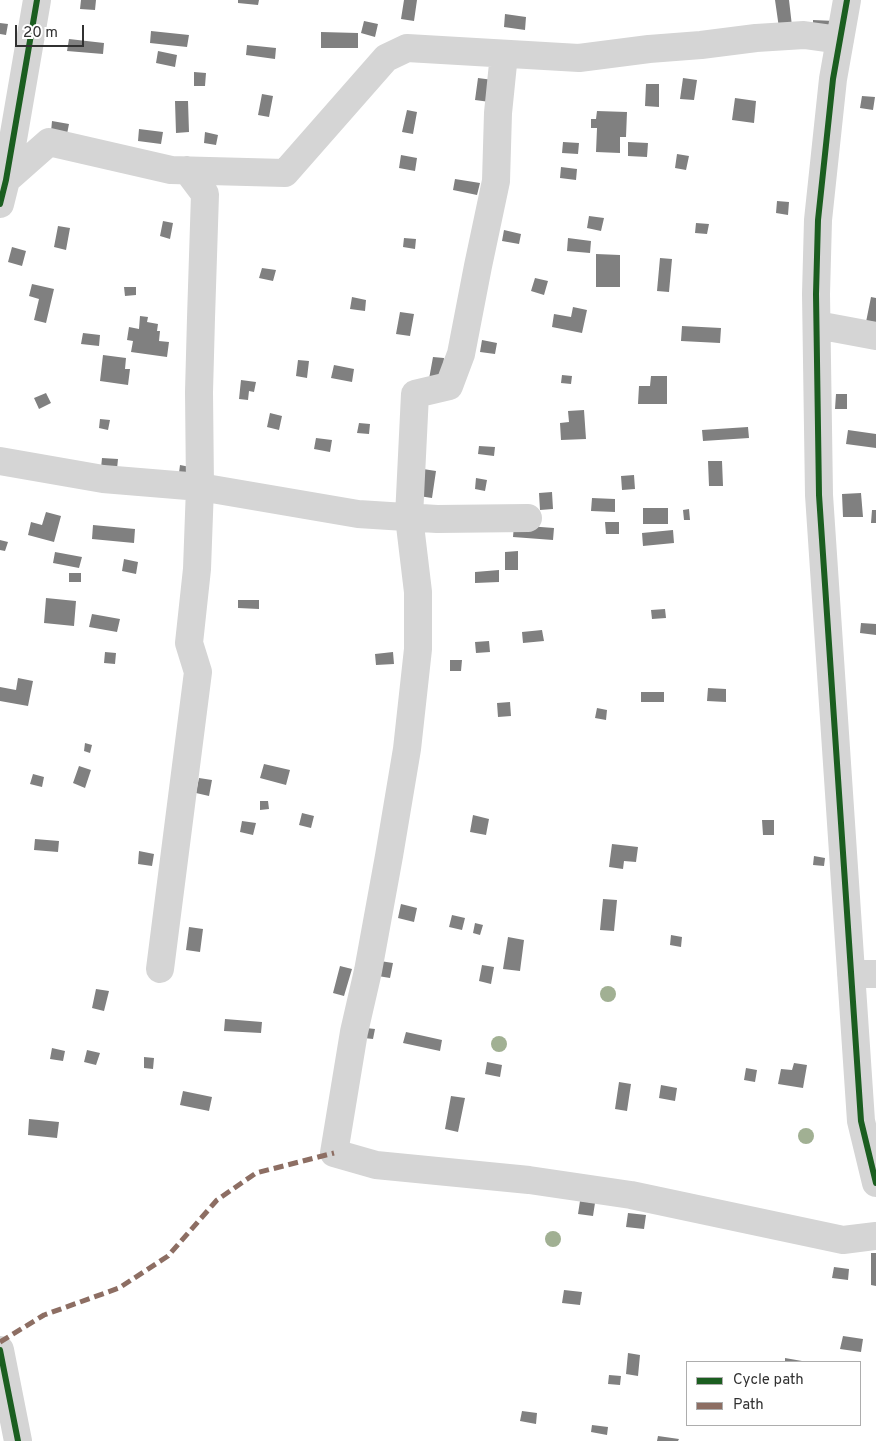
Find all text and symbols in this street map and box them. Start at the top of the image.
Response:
scale bar [18,15,86,47]
text: 20 m [23,24,58,43]
legend [686,1361,861,1426]
text: Cycle path [733,1371,804,1390]
text: Path [733,1396,764,1415]

